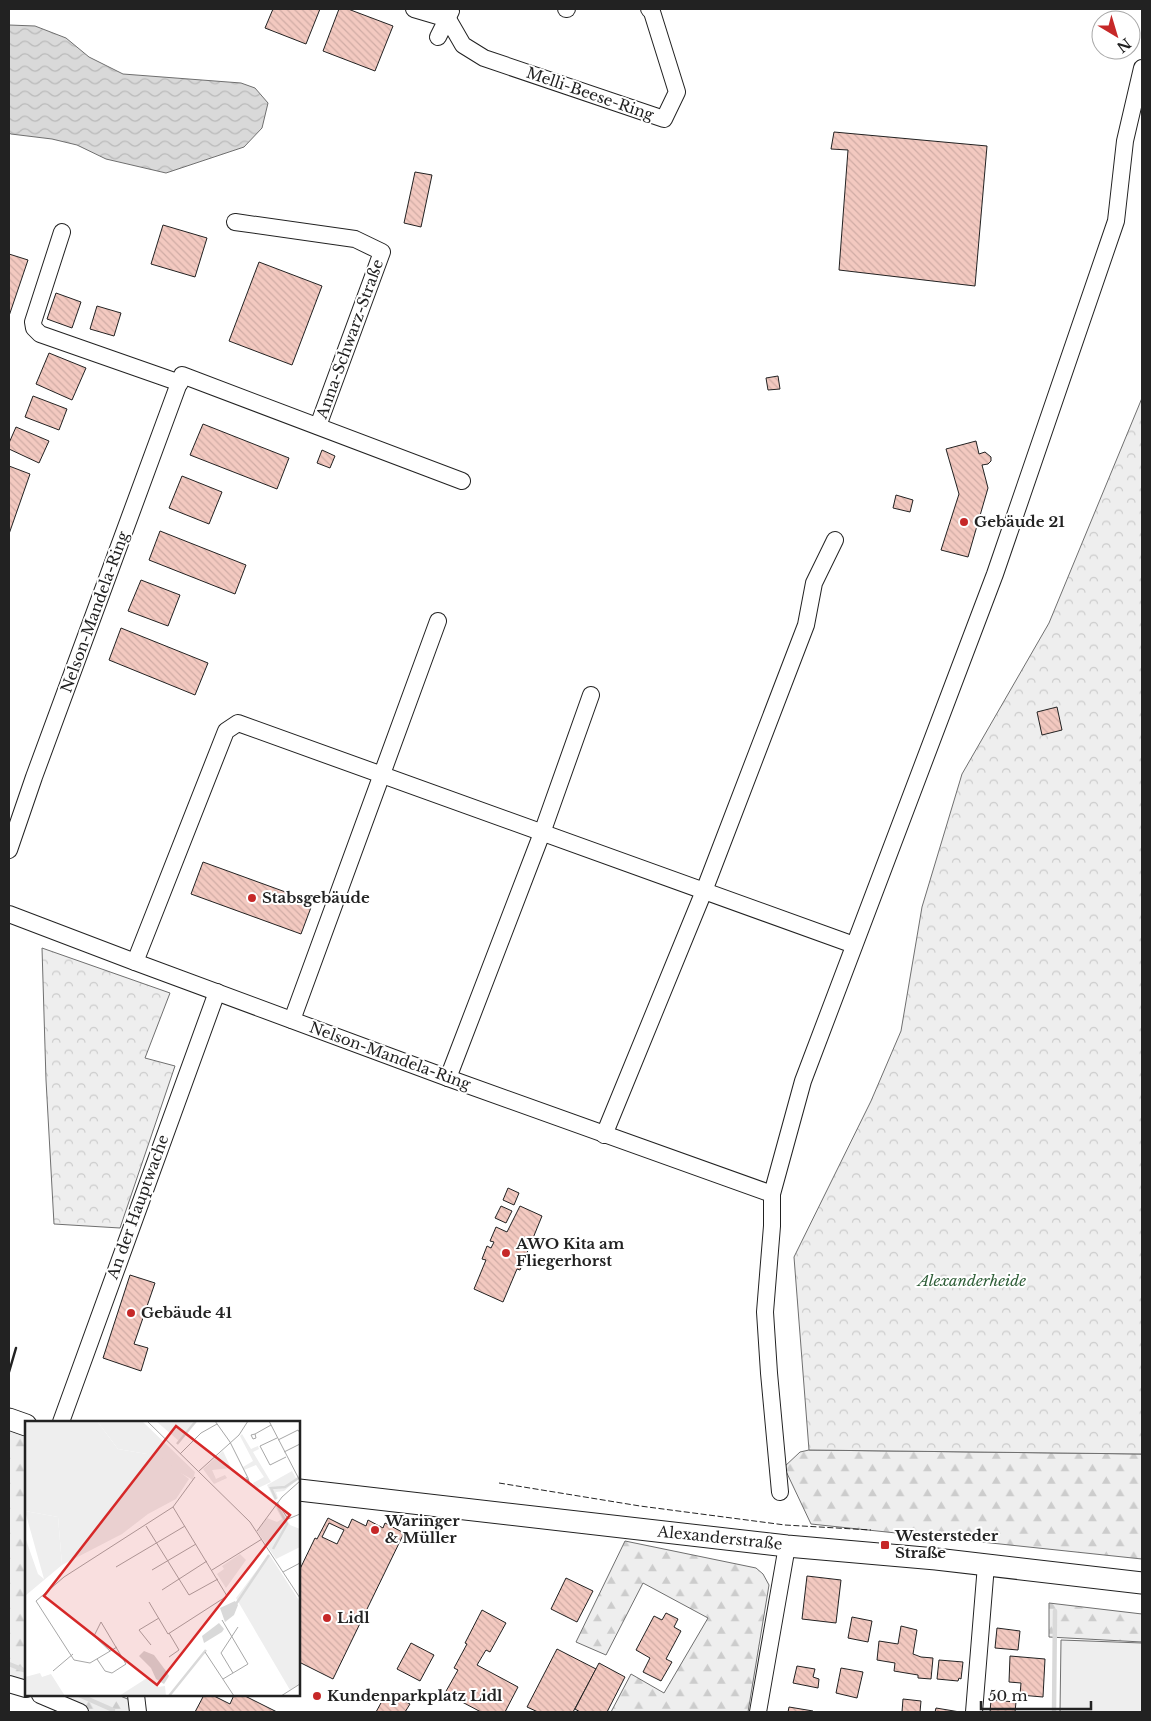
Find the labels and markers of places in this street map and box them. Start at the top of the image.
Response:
place label: Gebäude 21 [974,512,1065,531]
marker: Gebäude 21 [958,516,970,528]
place label: Stabsgebäude [262,888,370,907]
marker: Stabsgebäude [246,892,258,904]
place label: AWO Kita am Fliegerhorst [515,1234,625,1270]
marker: AWO Kita am Fliegerhorst [500,1247,512,1259]
place label: Gebäude 41 [141,1303,232,1322]
marker: Gebäude 41 [125,1307,137,1319]
place label: Waringer & Müller [384,1511,460,1547]
marker: Waringer & Müller [369,1524,381,1536]
place label: Westersteder Straße [894,1526,999,1562]
marker: Westersteder Straße [879,1539,891,1551]
place label: Lidl [337,1608,370,1627]
marker: Lidl [321,1612,333,1624]
place label: Kundenparkplatz Lidl [327,1686,503,1705]
marker: Kundenparkplatz Lidl [311,1690,323,1702]

